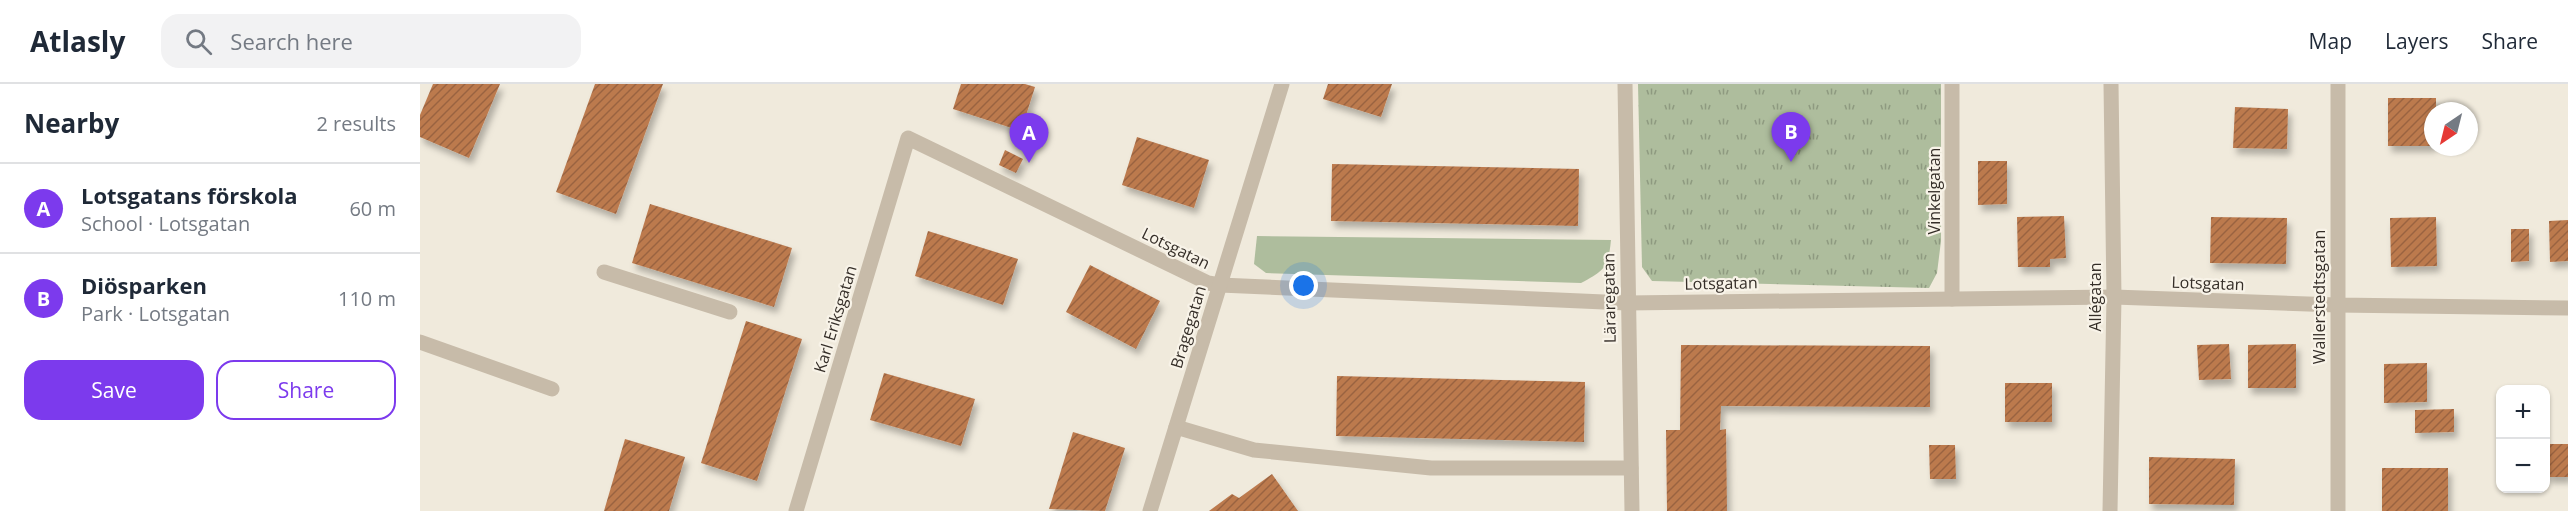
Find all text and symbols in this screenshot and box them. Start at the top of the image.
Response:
search box [161,14,581,68]
text: Atlasly [30,22,125,60]
icon: search [182,25,215,58]
text: Search here [230,26,353,56]
text: Map [2309,27,2352,55]
text: Layers [2385,27,2449,55]
text: Share [2482,27,2538,55]
north arrow [2424,102,2478,156]
text: Nearby [24,105,119,141]
text: 2 results [316,110,396,137]
pin: B [1772,112,1810,162]
pin: A [1010,113,1048,163]
street label: Vinkelgatan [1923,148,1945,234]
text: Lotsgatans förskola [81,180,298,210]
text: A [37,195,50,222]
text: 60 m [349,195,396,222]
text: School · Lotsgatan [81,210,250,237]
street label: Lotsgatan [1138,222,1214,274]
street label: Wallerstedtsgatan [2308,230,2330,364]
street label: Läraregatan [1597,253,1621,343]
street label: Allégatan [2084,262,2106,332]
street label: Karl Eriksgatan [808,263,862,375]
text: Diösparken [81,270,207,300]
your location [1289,271,1318,300]
street label: Lotsgatan [1684,271,1758,295]
street label: Lotsgatan [2171,271,2245,295]
street label: Bragegatan [1165,283,1211,371]
text: B [37,285,50,312]
text: 110 m [338,285,396,312]
text: Park · Lotsgatan [81,300,230,327]
button: Save [24,360,204,420]
button: Share [216,360,396,420]
map controls [2496,385,2550,493]
button: + [2496,385,2550,439]
button: − [2496,439,2550,493]

